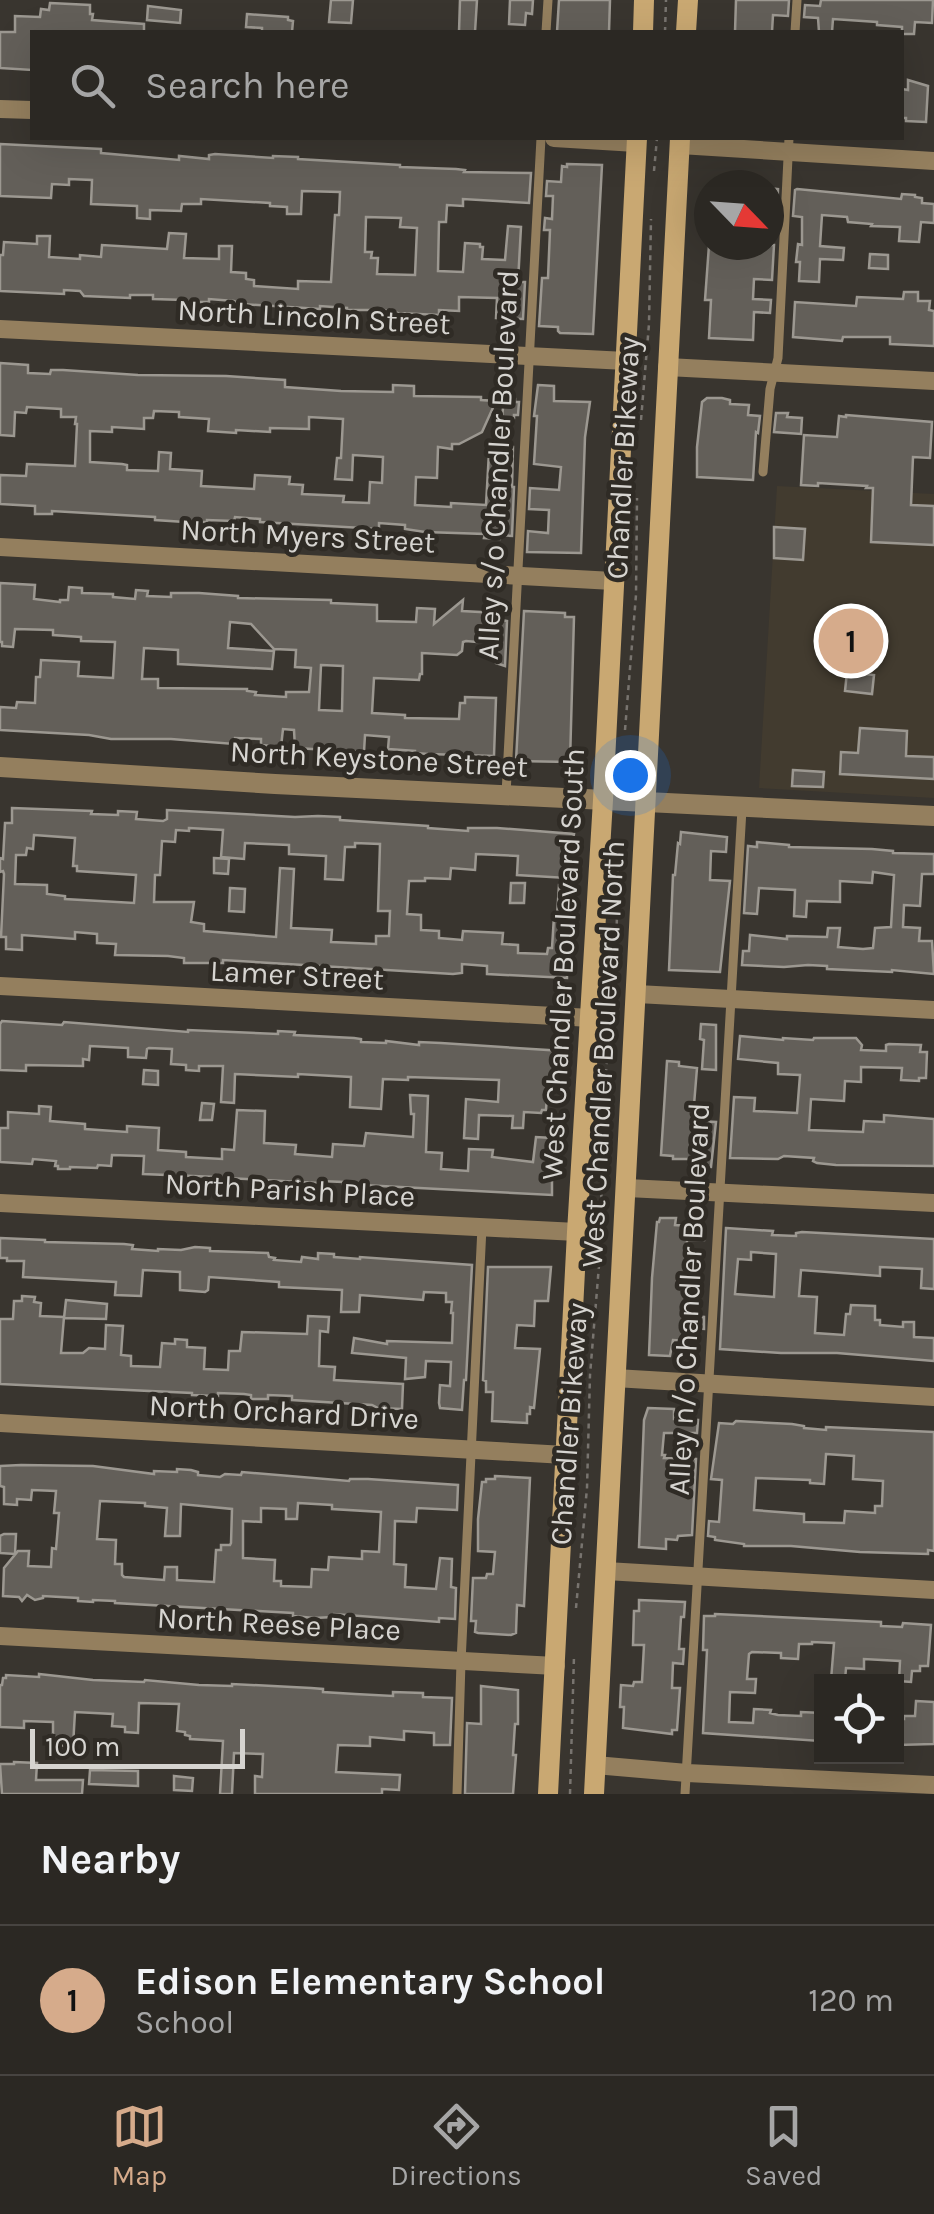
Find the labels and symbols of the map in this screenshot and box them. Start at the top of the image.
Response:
north arrow [694,170,784,260]
street label: Alley s/o Chandler Boulevard [470,269,526,661]
street label: North Lincoln Street [177,292,451,342]
street label: Chandler Bikeway [599,336,647,580]
street label: North Myers Street [180,511,436,561]
pin: 1 [818,604,884,678]
street label: North Keystone Street [229,733,529,785]
street label: West Chandler Boulevard South [534,747,592,1181]
your location [605,750,656,801]
street label: West Chandler Boulevard North [574,840,632,1268]
street label: Lamer Street [209,952,385,998]
street label: Alley n/o Chandler Boulevard [661,1102,717,1496]
street label: North Parish Place [164,1165,416,1215]
street label: Chandler Bikeway [543,1302,595,1546]
street label: North Orchard Drive [148,1387,420,1437]
street label: North Reese Place [156,1600,402,1648]
scale bar [30,1724,245,1768]

